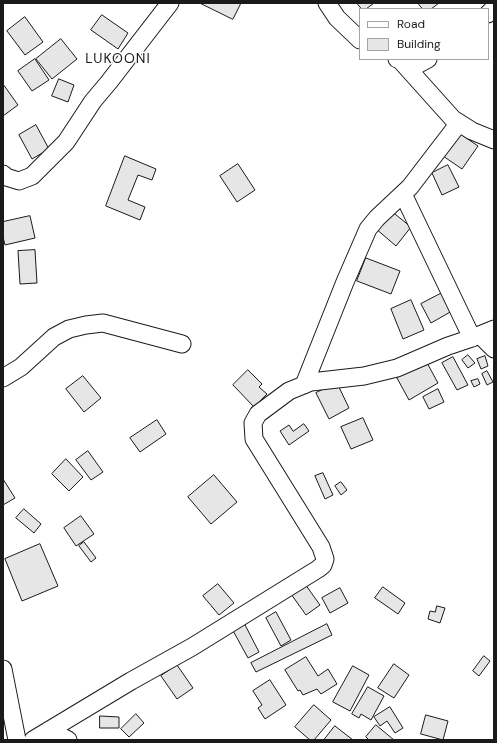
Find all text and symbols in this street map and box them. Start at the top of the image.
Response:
legend [359,8,489,60]
text: Road [397,16,425,32]
text: Building [397,36,441,52]
district label: LUKOONI [85,51,151,67]

